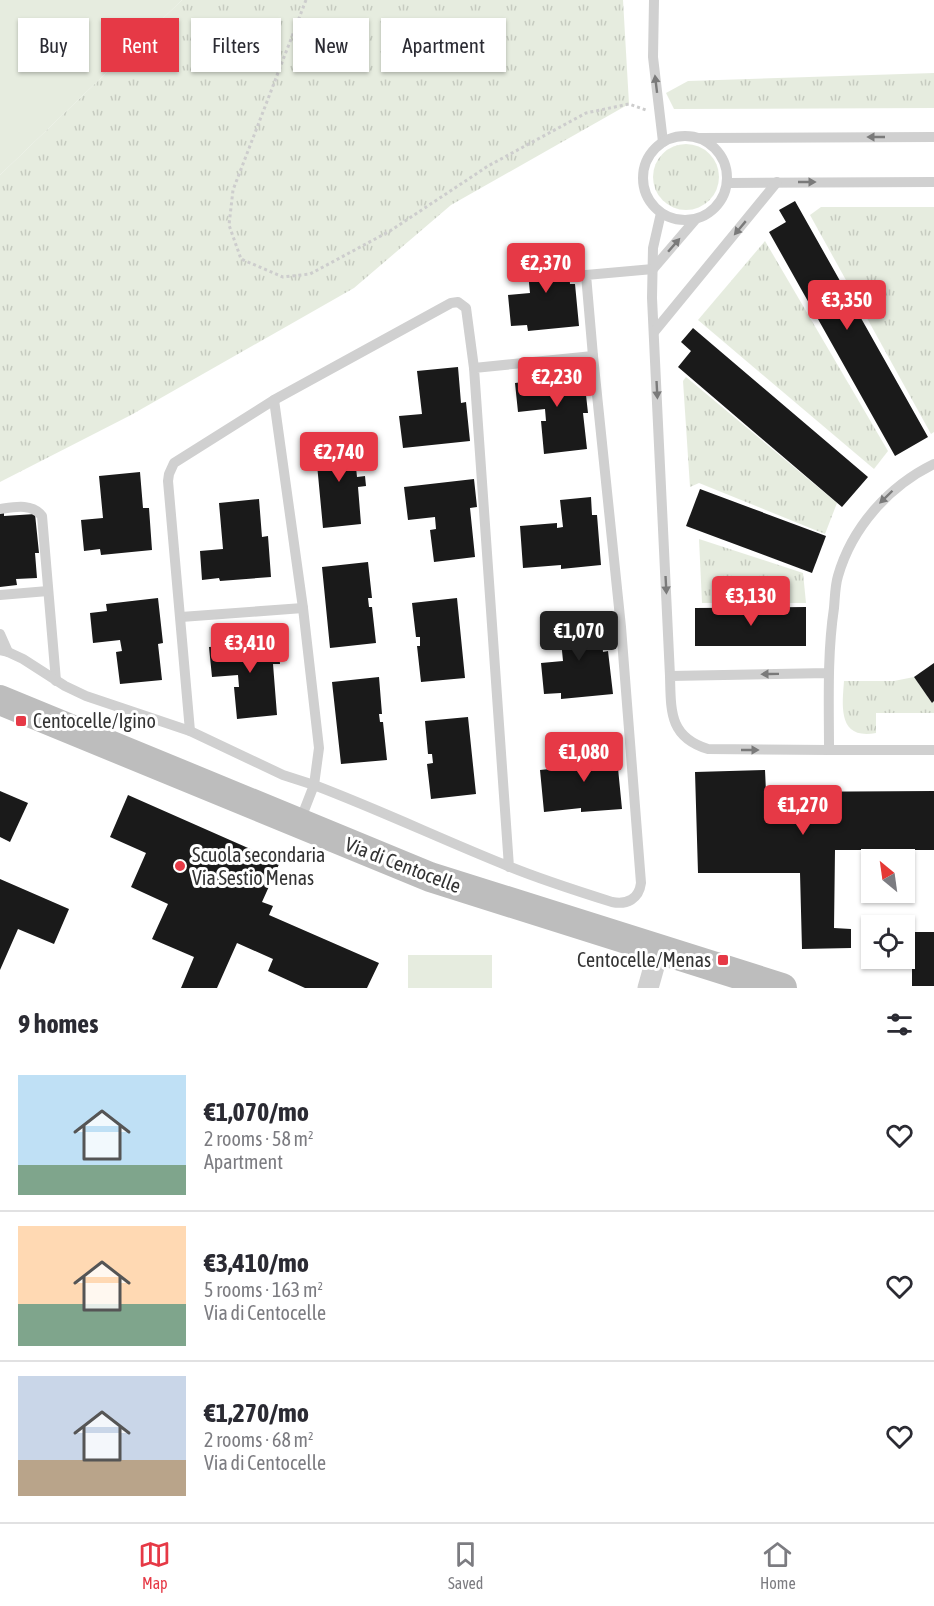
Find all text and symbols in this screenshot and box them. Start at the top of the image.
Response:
chip: Buy [18,18,89,72]
chip: Rent [101,18,179,72]
chip: Filters [191,18,281,72]
chip: New [293,18,369,72]
chip: Apartment [381,18,506,72]
one-way arrow [652,75,661,94]
one-way arrow [866,132,885,142]
one-way arrow [798,177,817,187]
one-way arrow [734,220,747,235]
one-way arrow [667,238,680,253]
pin: €2,370 [497,243,595,294]
text: €2,370 [521,251,571,274]
pin: €3,350 [798,280,896,331]
text: €3,350 [822,288,872,311]
pin: €2,230 [508,357,606,408]
text: €2,230 [532,365,582,388]
one-way arrow [652,381,661,400]
pin: €2,740 [290,432,388,483]
text: €2,740 [314,440,364,463]
one-way arrow [880,490,894,504]
one-way arrow [661,576,670,595]
pin: €3,130 [702,576,800,627]
text: €3,130 [726,584,776,607]
pin: €1,070 [530,611,628,662]
text: €1,070 [554,619,604,642]
pin: €3,410 [201,623,299,674]
text: €3,410 [225,631,275,654]
one-way arrow [760,669,779,679]
place label: Centocelle/Igino [33,709,156,732]
marker: Centocelle/Igino [14,714,28,728]
pin: €1,080 [535,732,633,783]
text: €1,080 [559,740,609,763]
one-way arrow [740,745,759,755]
pin: €1,270 [754,785,852,836]
text: €1,270 [778,793,828,816]
street label: Via di Centocelle [342,832,464,897]
place label: Scuola secondaria Via Sestio Menas [192,843,325,889]
north arrow [861,849,915,903]
map controls [861,849,915,969]
marker: Scuola secondaria Via Sestio Menas [173,859,187,873]
button: locate [861,915,915,969]
place label: Centocelle/Menas [577,948,711,971]
marker: Centocelle/Menas [716,953,730,967]
icon: filters [883,1008,916,1041]
text: 9 homes [18,1009,98,1039]
text: €1,070/mo [204,1097,309,1127]
icon: home [66,1099,138,1171]
icon: heart [883,1119,916,1152]
text: 2 rooms · 58 m² [204,1127,314,1150]
text: Apartment [204,1150,283,1173]
text: €3,410/mo [204,1248,309,1278]
icon: home [66,1250,138,1322]
icon: heart [883,1270,916,1303]
text: 5 rooms · 163 m² [204,1278,323,1301]
text: Via di Centocelle [204,1301,326,1324]
text: €1,270/mo [204,1398,309,1428]
icon: home [66,1400,138,1472]
icon: heart [883,1420,916,1453]
text: 2 rooms · 68 m² [204,1428,314,1451]
text: Via di Centocelle [204,1451,326,1474]
tab: Map [138,1538,171,1592]
tab: Saved [448,1538,483,1592]
tab: Home [760,1538,796,1592]

